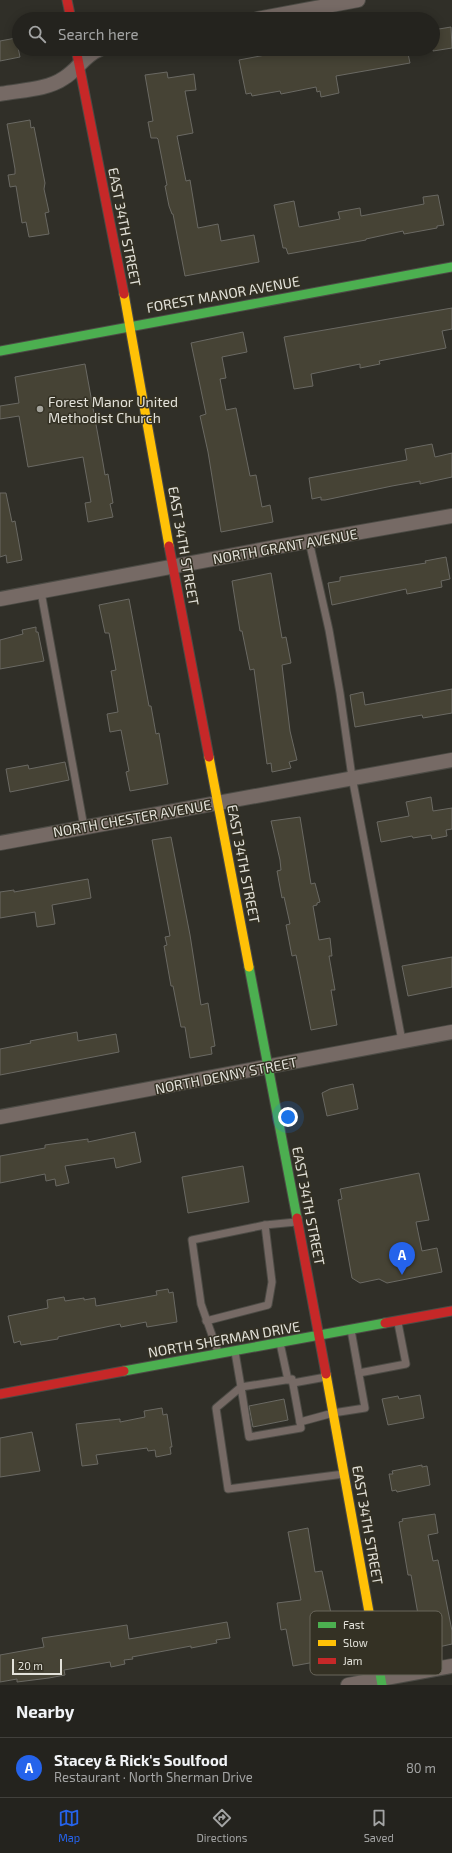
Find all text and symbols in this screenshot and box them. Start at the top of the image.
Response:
search box [12,12,440,56]
icon: search [26,23,48,45]
text: Search here [58,25,139,43]
street label: EAST 34TH STREET [105,166,145,288]
street label: FOREST MANOR AVENUE [145,272,301,316]
place label: Forest Manor United Methodist Church [48,393,178,426]
marker: Forest Manor United Methodist Church [35,404,45,414]
street label: EAST 34TH STREET [165,485,203,607]
street label: NORTH GRANT AVENUE [211,525,359,567]
street label: NORTH CHESTER AVENUE [52,796,213,840]
street label: EAST 34TH STREET [224,803,264,925]
street label: NORTH DENNY STREET [154,1053,298,1097]
your location [278,1107,298,1127]
street label: EAST 34TH STREET [289,1145,329,1267]
pin: A [389,1242,415,1275]
street label: NORTH SHERMAN DRIVE [147,1317,301,1361]
street label: EAST 34TH STREET [349,1464,387,1586]
legend [310,1611,442,1675]
text: Fast [343,1618,365,1631]
text: Slow [343,1636,368,1649]
text: Jam [343,1654,362,1667]
scale bar [12,1657,62,1676]
text: 20 m [18,1659,43,1672]
text: Nearby [16,1701,74,1721]
text: Stacey & Rick's Soulfood [54,1751,228,1769]
text: A [25,1760,33,1776]
text: 80 m [406,1760,436,1776]
text: Restaurant · North Sherman Drive [54,1769,253,1785]
tab: Map [58,1807,80,1844]
tab: Directions [197,1807,247,1844]
tab: Saved [364,1807,394,1844]

